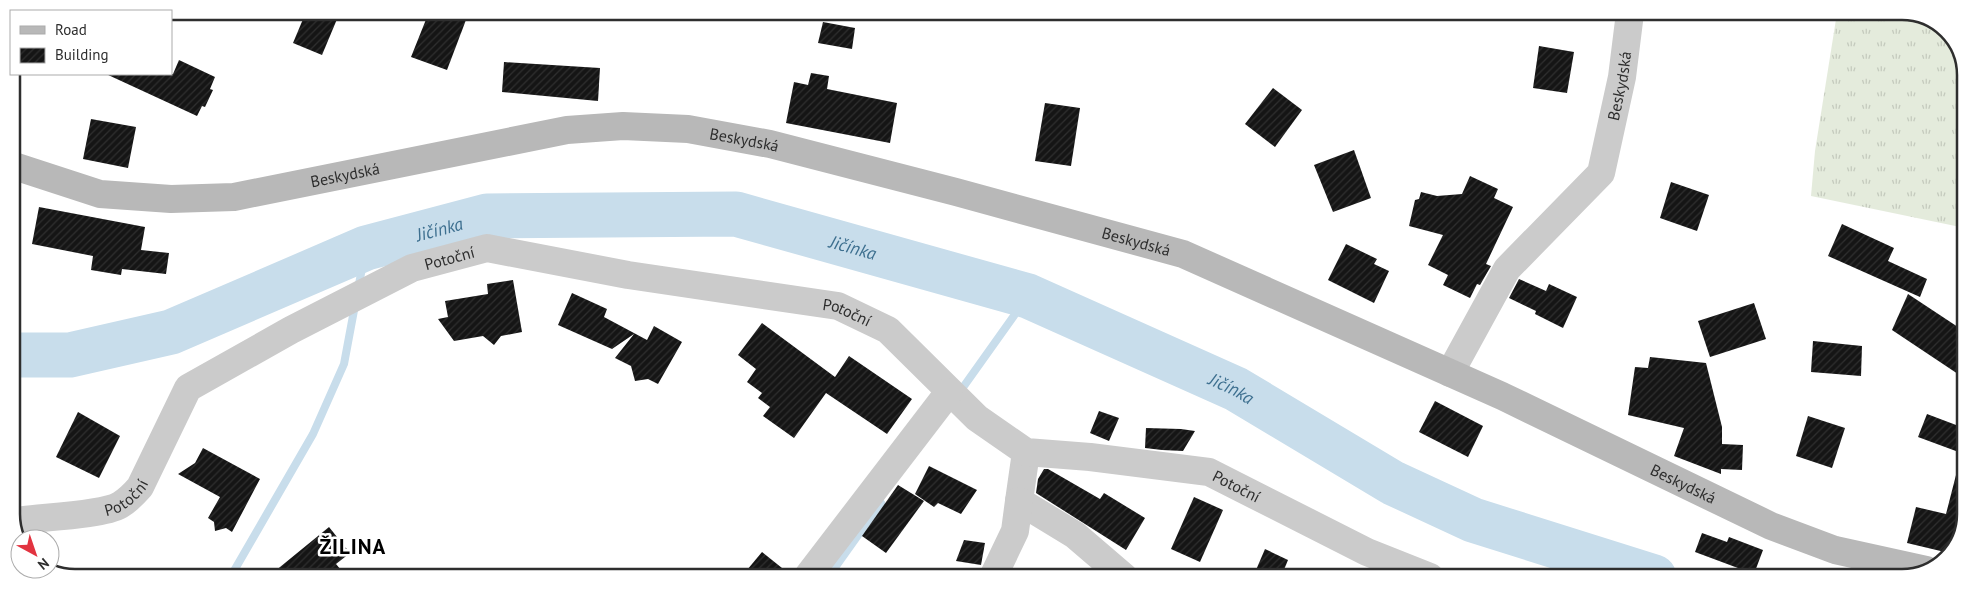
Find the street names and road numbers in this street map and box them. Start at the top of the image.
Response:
street label: Beskydská [1603,50,1635,122]
street label: Beskydská [708,123,781,156]
street label: Beskydská [309,158,381,191]
street label: Beskydská [1100,222,1173,260]
street label: Potoční [422,242,477,274]
street label: Potoční [822,294,875,331]
street label: Beskydská [1647,459,1719,508]
street label: Potoční [1209,466,1264,506]
street label: Potoční [102,476,152,520]

